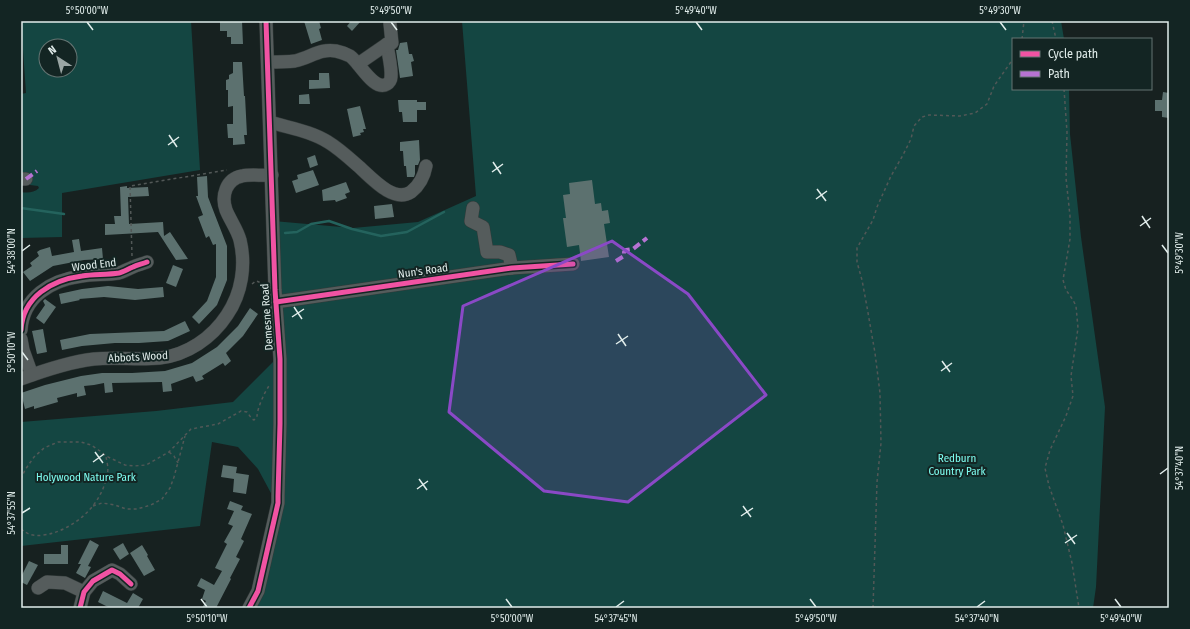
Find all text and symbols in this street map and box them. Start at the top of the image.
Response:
text: 5°50'00"W [66,5,109,17]
text: 5°49'50"W [370,5,412,17]
text: 5°49'40"W [675,5,717,17]
text: 5°49'30"W [979,5,1021,17]
north arrow [38,38,78,78]
legend [1012,38,1152,90]
text: N [46,43,59,58]
text: Cycle path [1048,47,1098,61]
text: Path [1048,67,1070,81]
text: 54°38'00"N [6,228,18,274]
text: 5°49'30"W [1174,232,1186,274]
street label: Wood End [71,256,117,274]
street label: Nun's Road [397,261,449,281]
street label: Demesne Road [258,283,276,351]
text: 5°50'10"W [6,331,18,373]
street label: Abbots Wood [108,349,168,365]
text: 54°37'40"N [1174,446,1186,490]
park label: Redburn Country Park [928,452,986,478]
park label: Holywood Nature Park [36,471,137,484]
text: 54°37'55"N [6,491,18,535]
text: 5°50'10"W [186,613,228,625]
text: 5°50'00"W [491,613,534,625]
text: 54°37'45"N [594,613,638,625]
text: 5°49'50"W [795,613,837,625]
text: 54°37'40"N [955,613,999,625]
text: 5°49'40"W [1100,613,1142,625]

